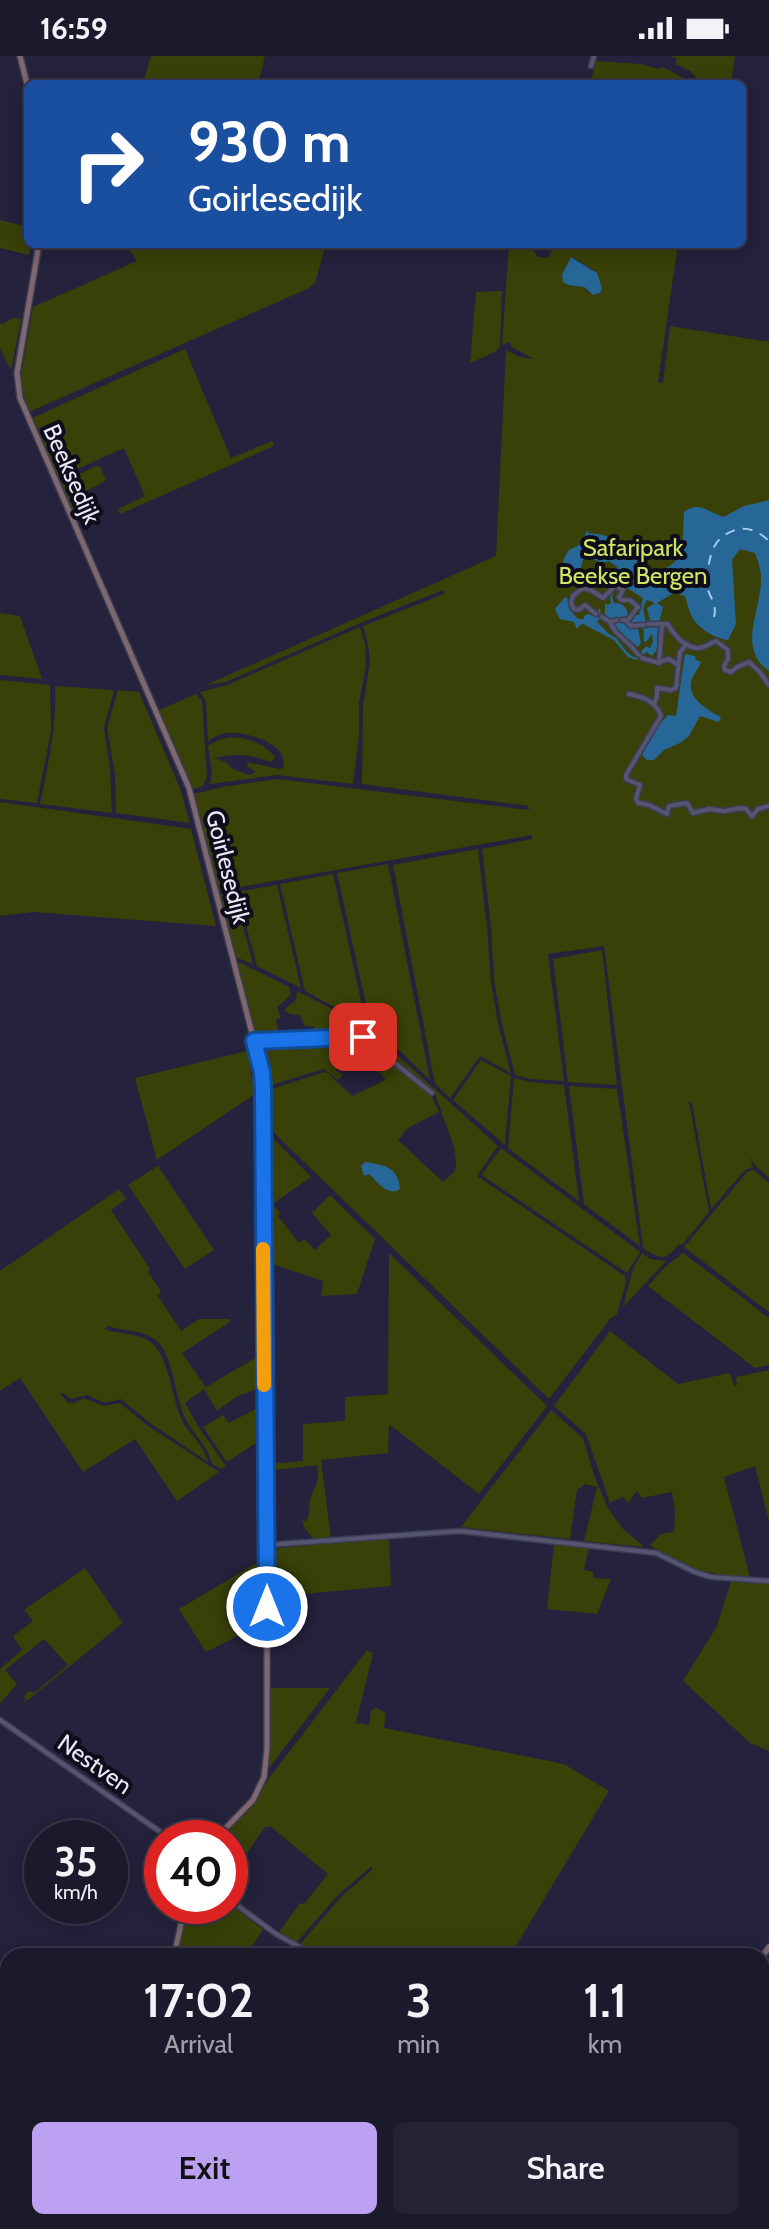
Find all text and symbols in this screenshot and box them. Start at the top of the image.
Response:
text: 16:59 [40,10,108,47]
text: 930 m [188,108,350,176]
icon: right [56,112,160,216]
text: Goirlesedijk [188,176,362,220]
street label: Beeksedijk [37,420,107,529]
park label: Safaripark Beekse Bergen [559,533,708,590]
street label: Goirlesedijk [200,807,256,927]
pin [329,1003,397,1071]
icon: arrive [341,1015,385,1059]
position arrow [225,1565,309,1649]
street label: Nestven [52,1728,138,1800]
speed limit sign: 40 [144,1820,248,1924]
text: 35 [54,1837,98,1886]
text: km/h [54,1880,98,1904]
text: 17:02 [143,1971,254,2029]
text: 3 [406,1971,432,2029]
text: 1.1 [583,1971,627,2029]
text: Arrival [164,2028,233,2060]
text: min [397,2028,440,2060]
text: km [588,2028,622,2060]
button: Exit [32,2122,377,2214]
button: Share [393,2122,738,2214]

